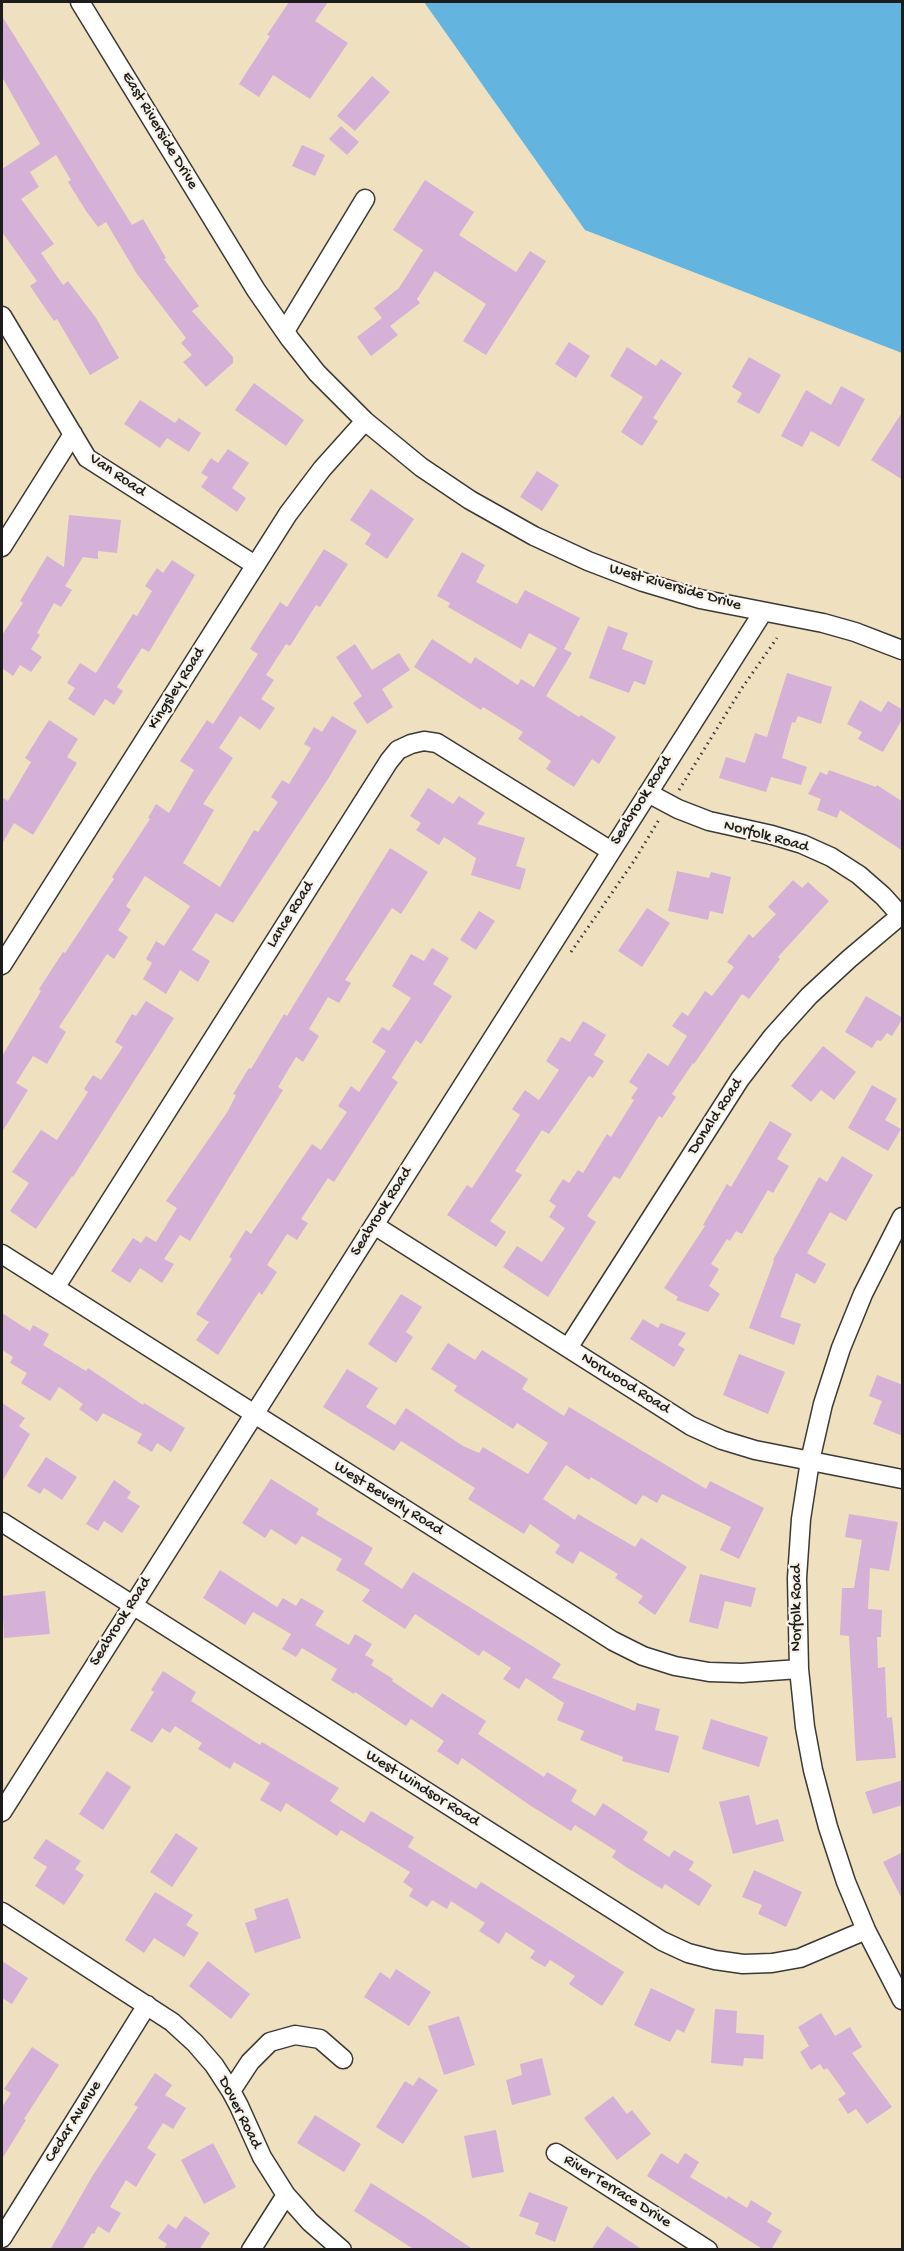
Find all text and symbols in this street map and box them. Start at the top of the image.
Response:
street label: East Riverside Drive [116,69,202,193]
street label: Van Road [85,450,149,502]
street label: West Riverside Drive [607,560,743,616]
street label: Kingsley Road [144,644,210,734]
street label: Seabrook Road [607,753,677,849]
street label: Norfolk Road [721,816,811,858]
street label: Lance Road [263,878,319,952]
street label: Donald Road [684,1075,748,1159]
street label: Seabrook Road [347,1164,417,1260]
street label: Norwood Road [577,1349,673,1419]
street label: West Beverly Road [330,1458,446,1540]
street label: Norfolk Road [788,1564,808,1652]
street label: Seabrook Road [86,1574,156,1670]
street label: West Windsor Road [361,1746,483,1832]
street label: Dover Road [213,2074,265,2152]
street label: Cedar Avenue [41,2078,107,2166]
street label: River Terrace Drive [560,2151,674,2233]

